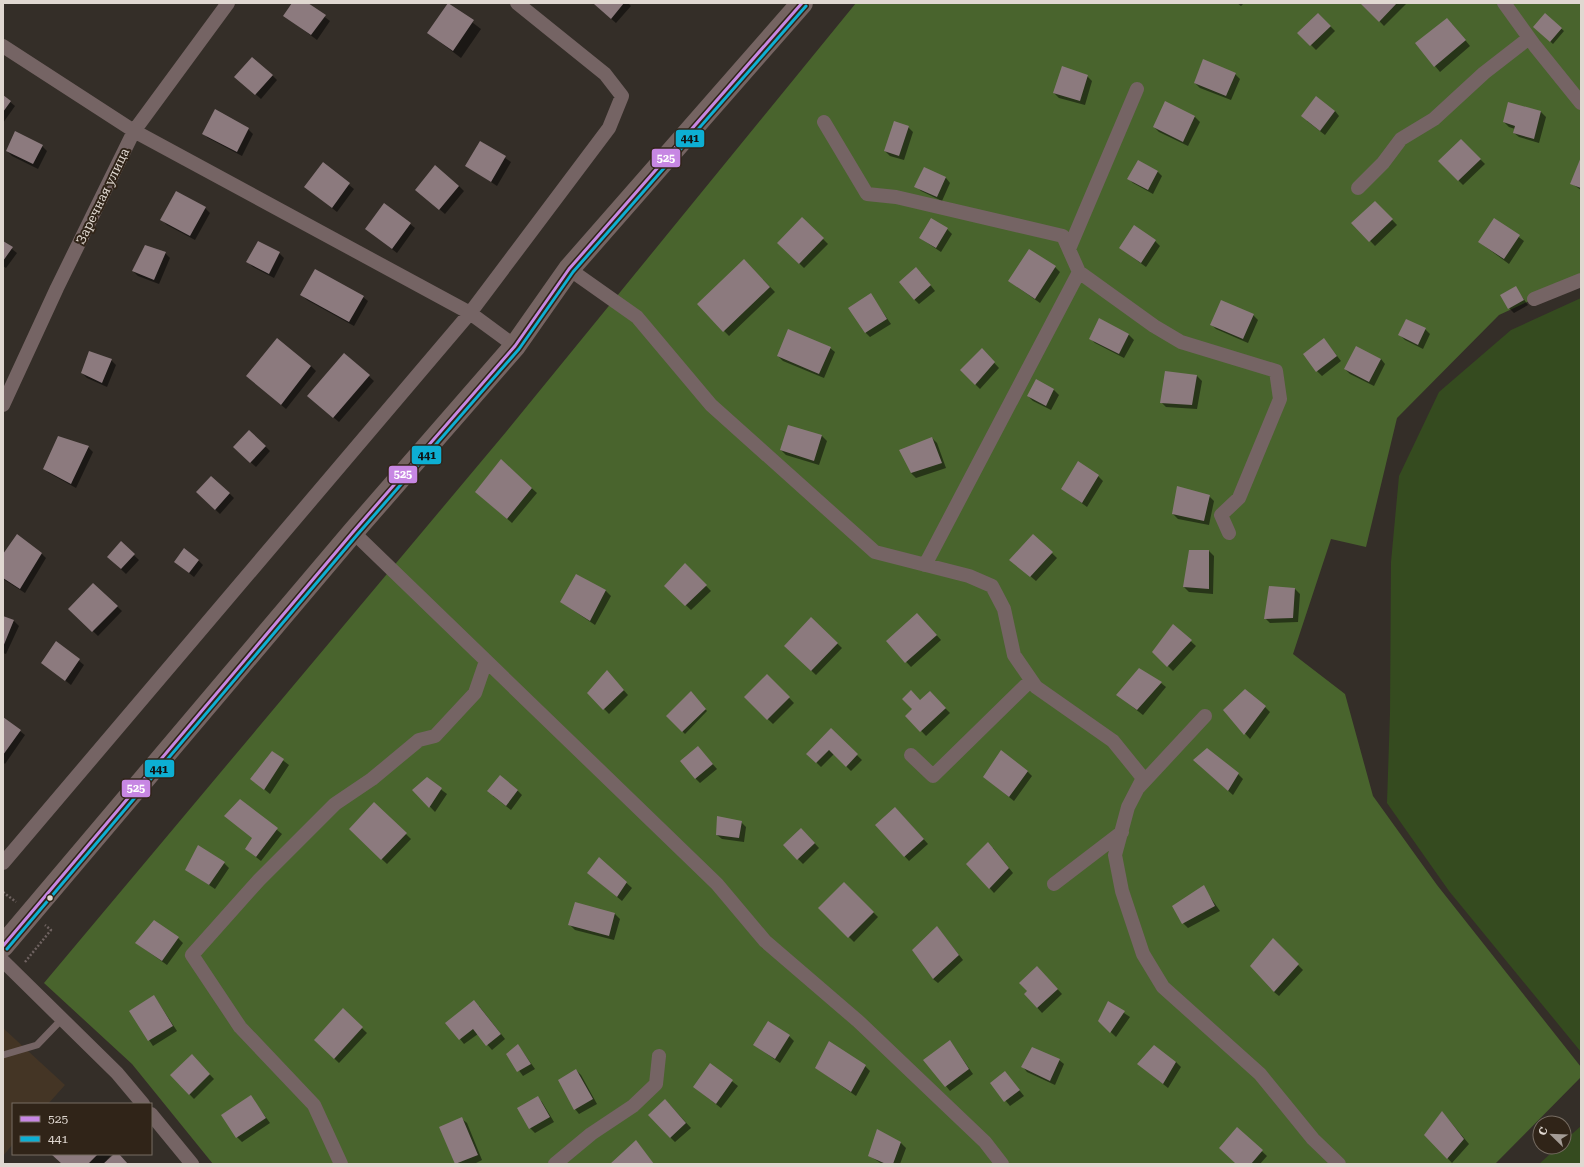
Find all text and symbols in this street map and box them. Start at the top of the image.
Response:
line badge: 441 [675,129,705,148]
text: 441 [681,132,699,145]
street label: Заречная улица [73,146,132,247]
line badge: 525 [651,148,681,168]
text: 525 [657,152,675,165]
line badge: 441 [411,445,442,465]
text: 441 [418,449,436,462]
line badge: 525 [388,465,418,484]
text: 525 [394,468,412,481]
line badge: 441 [144,759,175,778]
text: 441 [150,763,168,776]
line badge: 525 [121,779,151,798]
text: 525 [127,782,145,795]
unlabelled marker [45,893,55,903]
legend [12,1103,152,1155]
text: 525 [48,1112,68,1126]
north arrow [1532,1115,1572,1155]
text: С [1536,1125,1551,1137]
text: 441 [48,1132,68,1146]

